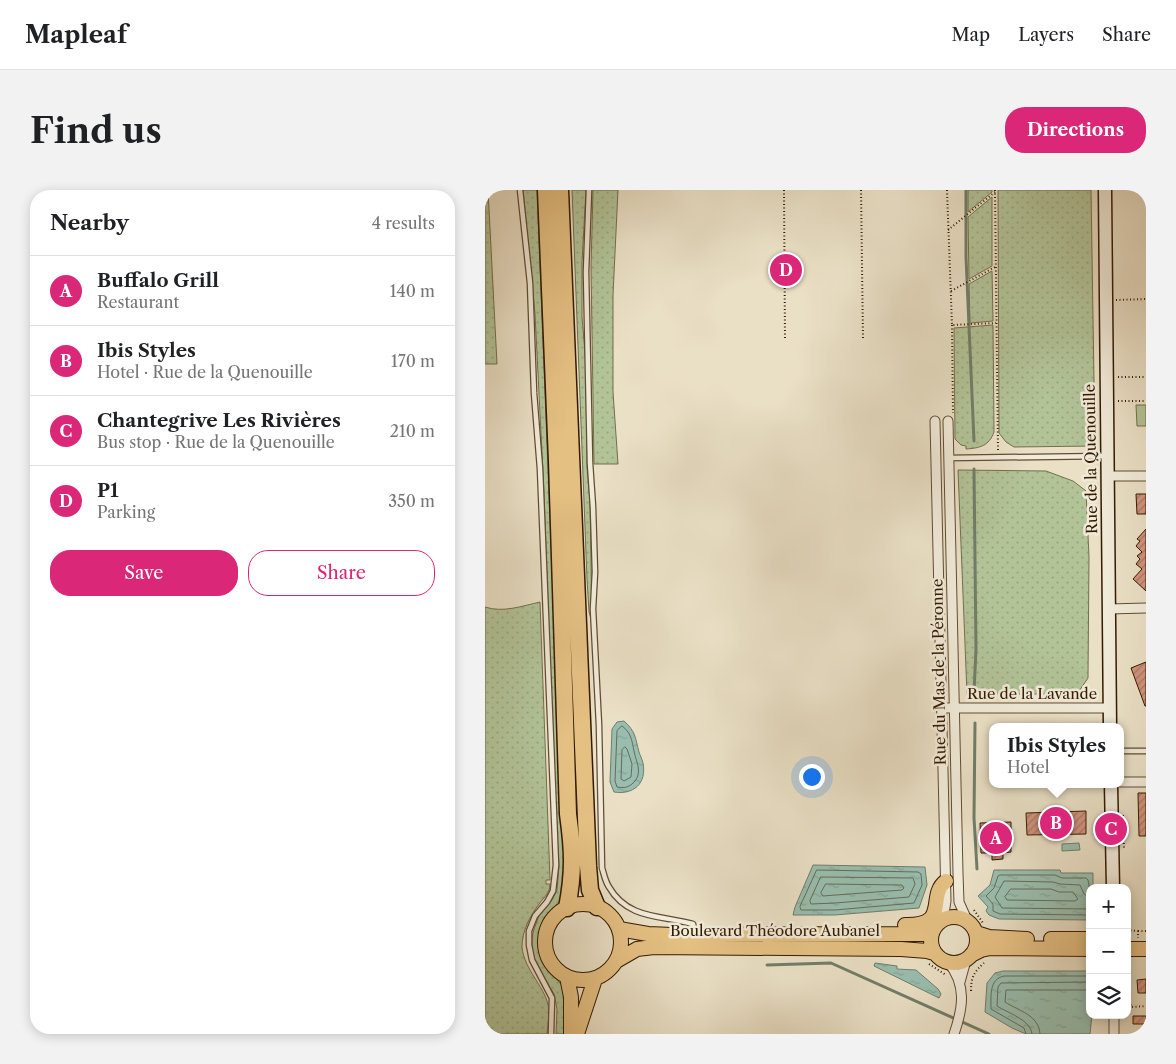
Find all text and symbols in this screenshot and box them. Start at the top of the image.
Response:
text: Mapleaf [25,20,127,49]
text: Map [952,24,990,46]
text: Layers [1018,24,1074,46]
text: Share [1102,24,1151,46]
button: Directions [1005,107,1146,153]
text: Find us [30,109,162,152]
text: Nearby [50,210,129,235]
text: 4 results [372,213,435,233]
pin: D [770,251,802,289]
text: Buffalo Grill [97,269,219,292]
text: A [60,281,72,301]
text: 140 m [390,281,435,301]
text: Restaurant [97,292,179,312]
text: Ibis Styles [97,339,196,362]
text: B [60,351,72,371]
text: 170 m [391,351,435,371]
text: Hotel · Rue de la Quenouille [97,362,313,382]
street label: Rue de la Quenouille [1080,384,1101,534]
text: Chantegrive Les Rivières [97,409,341,432]
text: C [60,421,72,441]
text: 210 m [390,421,435,441]
text: Bus stop · Rue de la Quenouille [97,432,335,452]
text: P1 [97,479,119,502]
text: D [59,491,73,511]
text: 350 m [388,491,435,511]
text: Parking [97,502,155,522]
button: Save [50,550,238,596]
button: Share [248,550,435,596]
street label: Rue du Mas de la Péronne [927,579,950,765]
street label: Rue de la Lavande [967,684,1097,703]
popup [989,723,1124,788]
text: Ibis Styles [1007,734,1106,757]
text: Hotel [1007,757,1050,777]
your location [799,764,825,790]
pin: B [1040,804,1072,842]
pin: C [1095,810,1127,848]
pin: A [980,819,1012,857]
map controls [1086,884,1131,1019]
button: + [1086,884,1131,929]
street label: Boulevard Théodore Aubanel [670,921,880,940]
button: − [1086,929,1131,974]
button: layers [1086,974,1131,1019]

